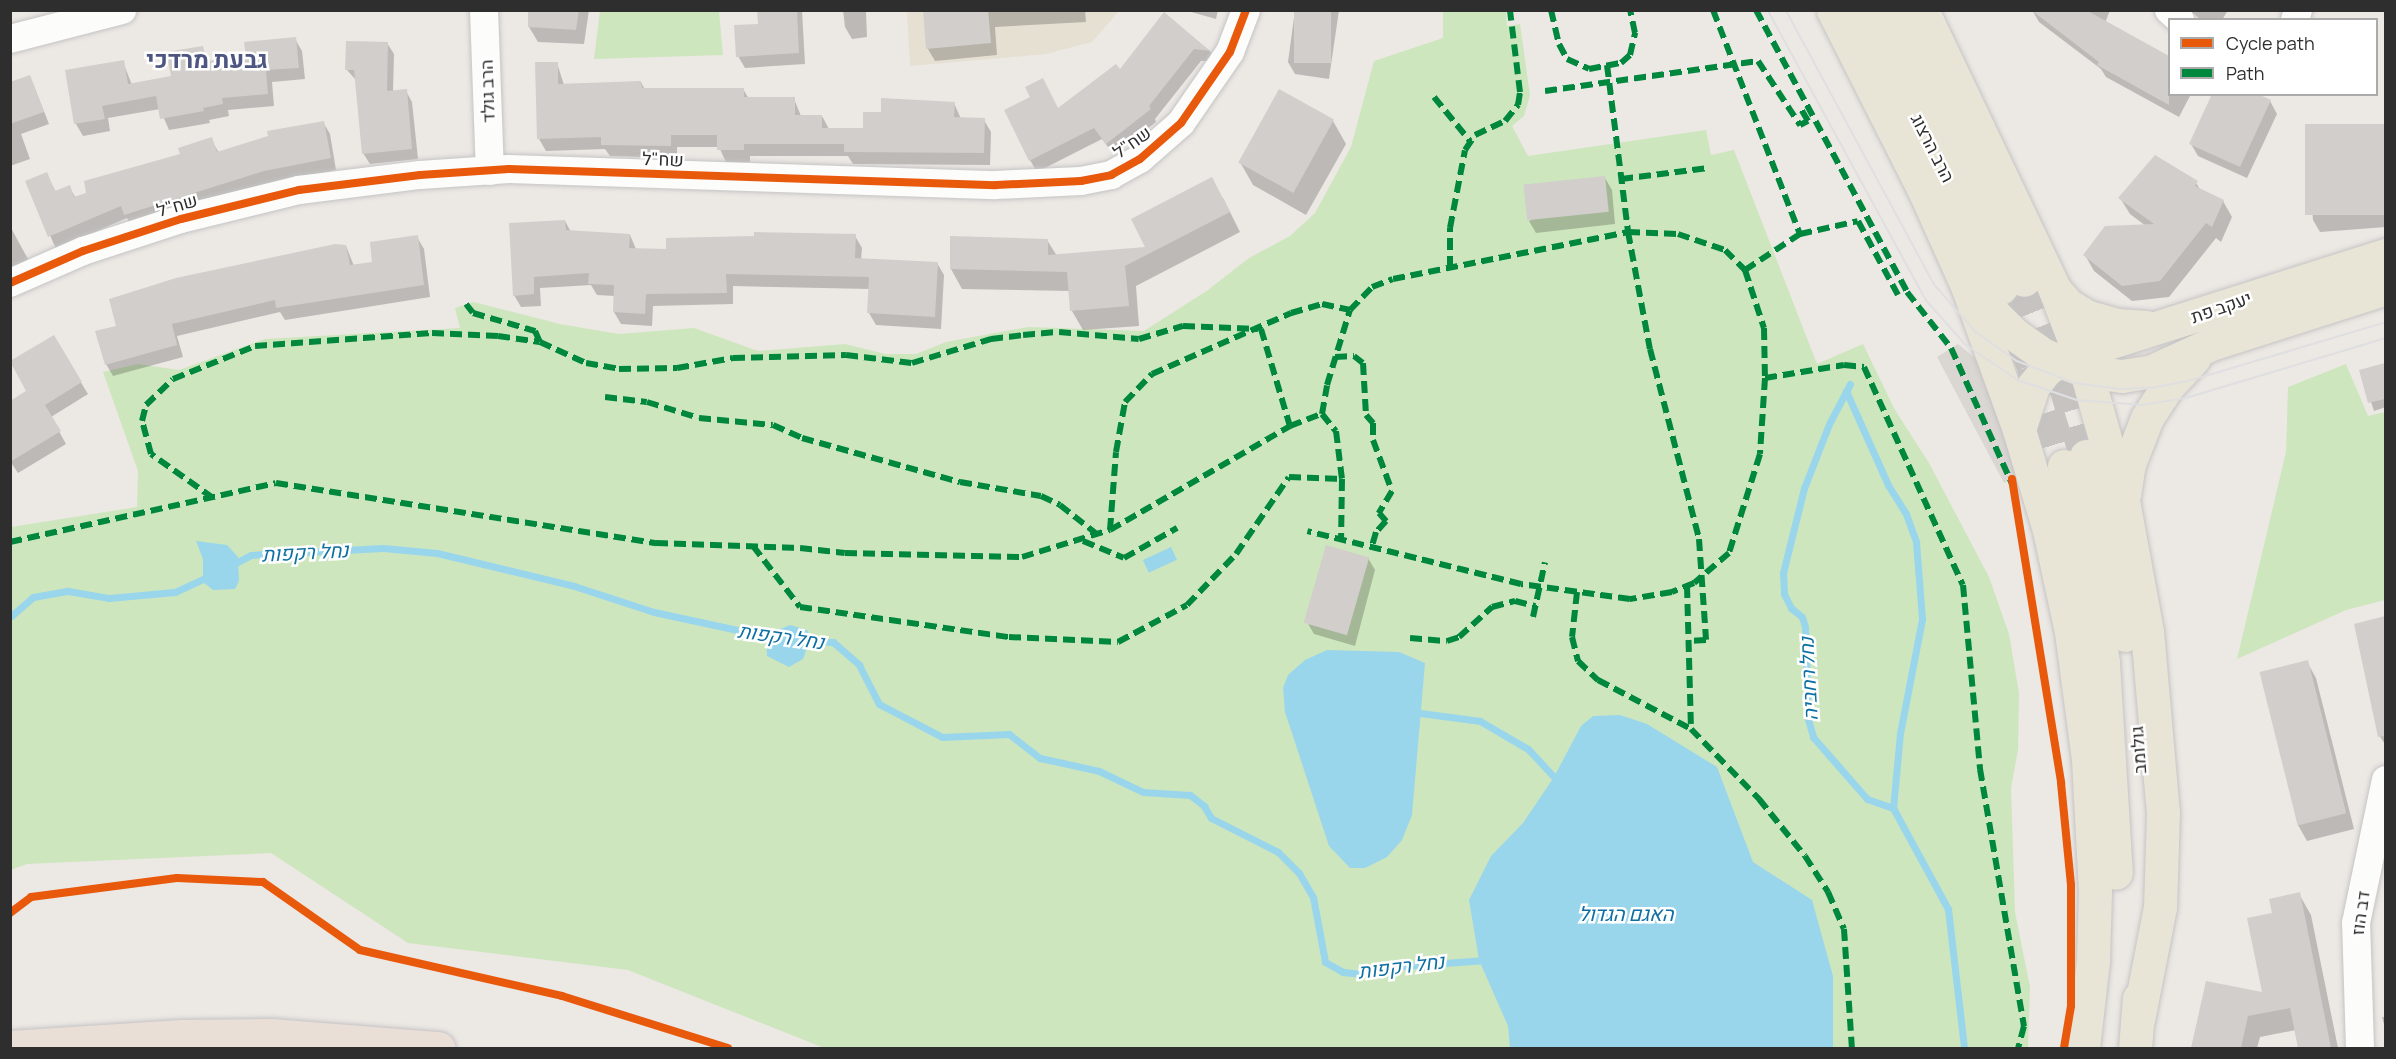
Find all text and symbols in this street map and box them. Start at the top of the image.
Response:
legend [2168,18,2378,96]
text: Cycle path [2226,31,2315,55]
district label: גבעת מרדכי [146,45,268,73]
street label: הרב גולד [475,59,499,123]
text: Path [2226,61,2264,85]
street label: הרב הרצוג [1907,110,1959,186]
street label: שח"ל [1109,121,1155,163]
street label: שח"ל [642,147,684,171]
street label: שח"ל [154,189,200,221]
street label: יעקב פת [2188,287,2254,327]
water label: נחל רקפות [261,538,349,566]
water label: נחל רקפות [736,618,826,654]
water label: נחל רחביה [1794,636,1822,722]
street label: גולומב [2126,725,2150,775]
street label: דב הוז [2346,889,2374,937]
water label: האגם הגדול [1578,901,1674,925]
water label: נחל רקפות [1356,949,1446,983]

